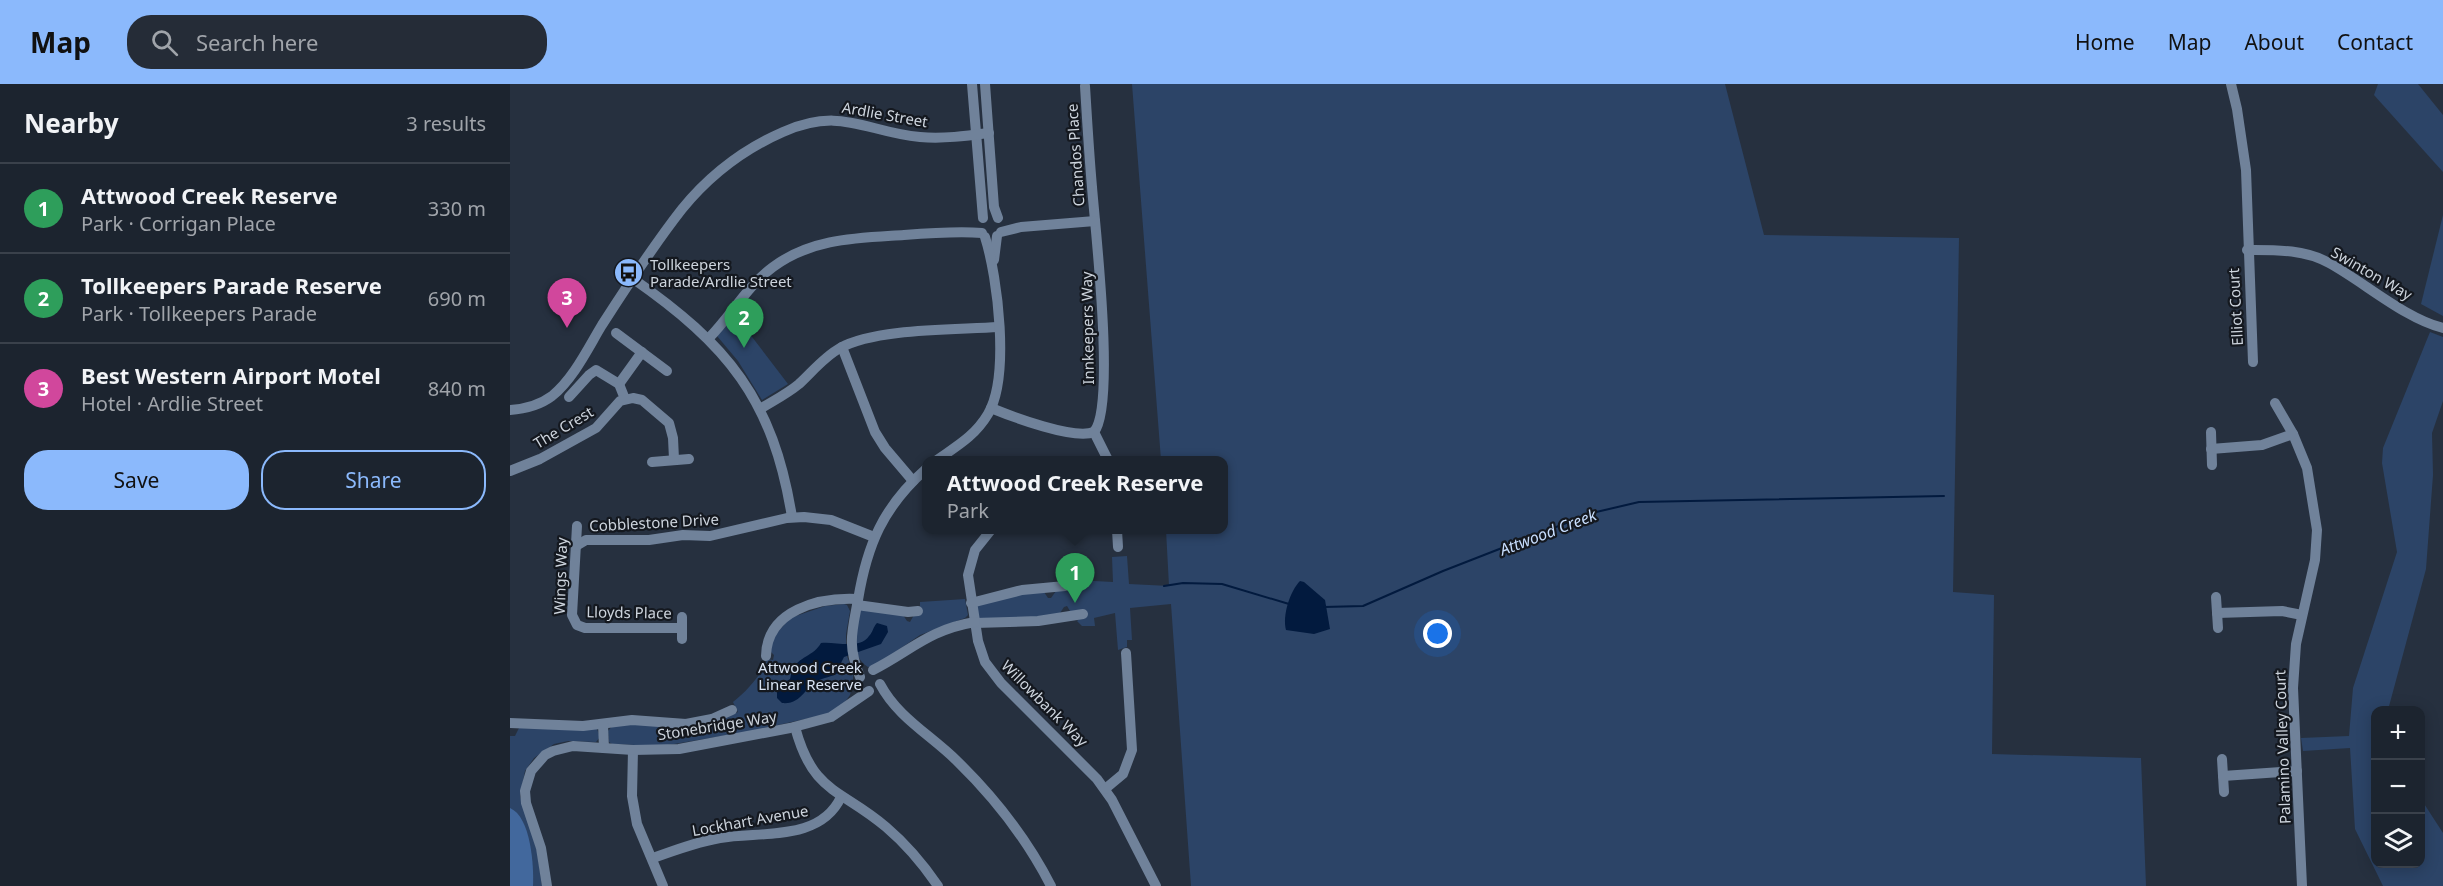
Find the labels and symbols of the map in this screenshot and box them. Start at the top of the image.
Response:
street label: Ardlie Street [841,97,930,131]
street label: Chandos Place [1061,103,1089,207]
street label: Swinton Way [2328,242,2417,304]
place label: Tollkeepers Parade/Ardlie Street [650,254,792,291]
bus stop icon: Tollkeepers Parade/Ardlie Street [613,257,645,289]
street label: Elliot Court [2223,267,2247,346]
street label: Innkeepers Way [1076,271,1098,385]
pin: 3 [548,278,586,328]
pin: 2 [724,298,764,348]
street label: The Crest [529,401,597,453]
water label: Attwood Creek [1496,503,1601,561]
street label: Cobblestone Drive [589,509,719,535]
street label: Wings Way [549,537,571,615]
pin: 1 [1056,554,1094,603]
street label: Lloyds Place [586,601,672,623]
your location [1423,619,1452,648]
street label: Willowbank Way [997,655,1093,751]
park label: Attwood Creek Linear Reserve [758,657,862,694]
street label: Palamino Valley Court [2269,669,2295,824]
street label: Stonebridge Way [656,706,778,744]
street label: Lockhart Avenue [690,800,810,840]

